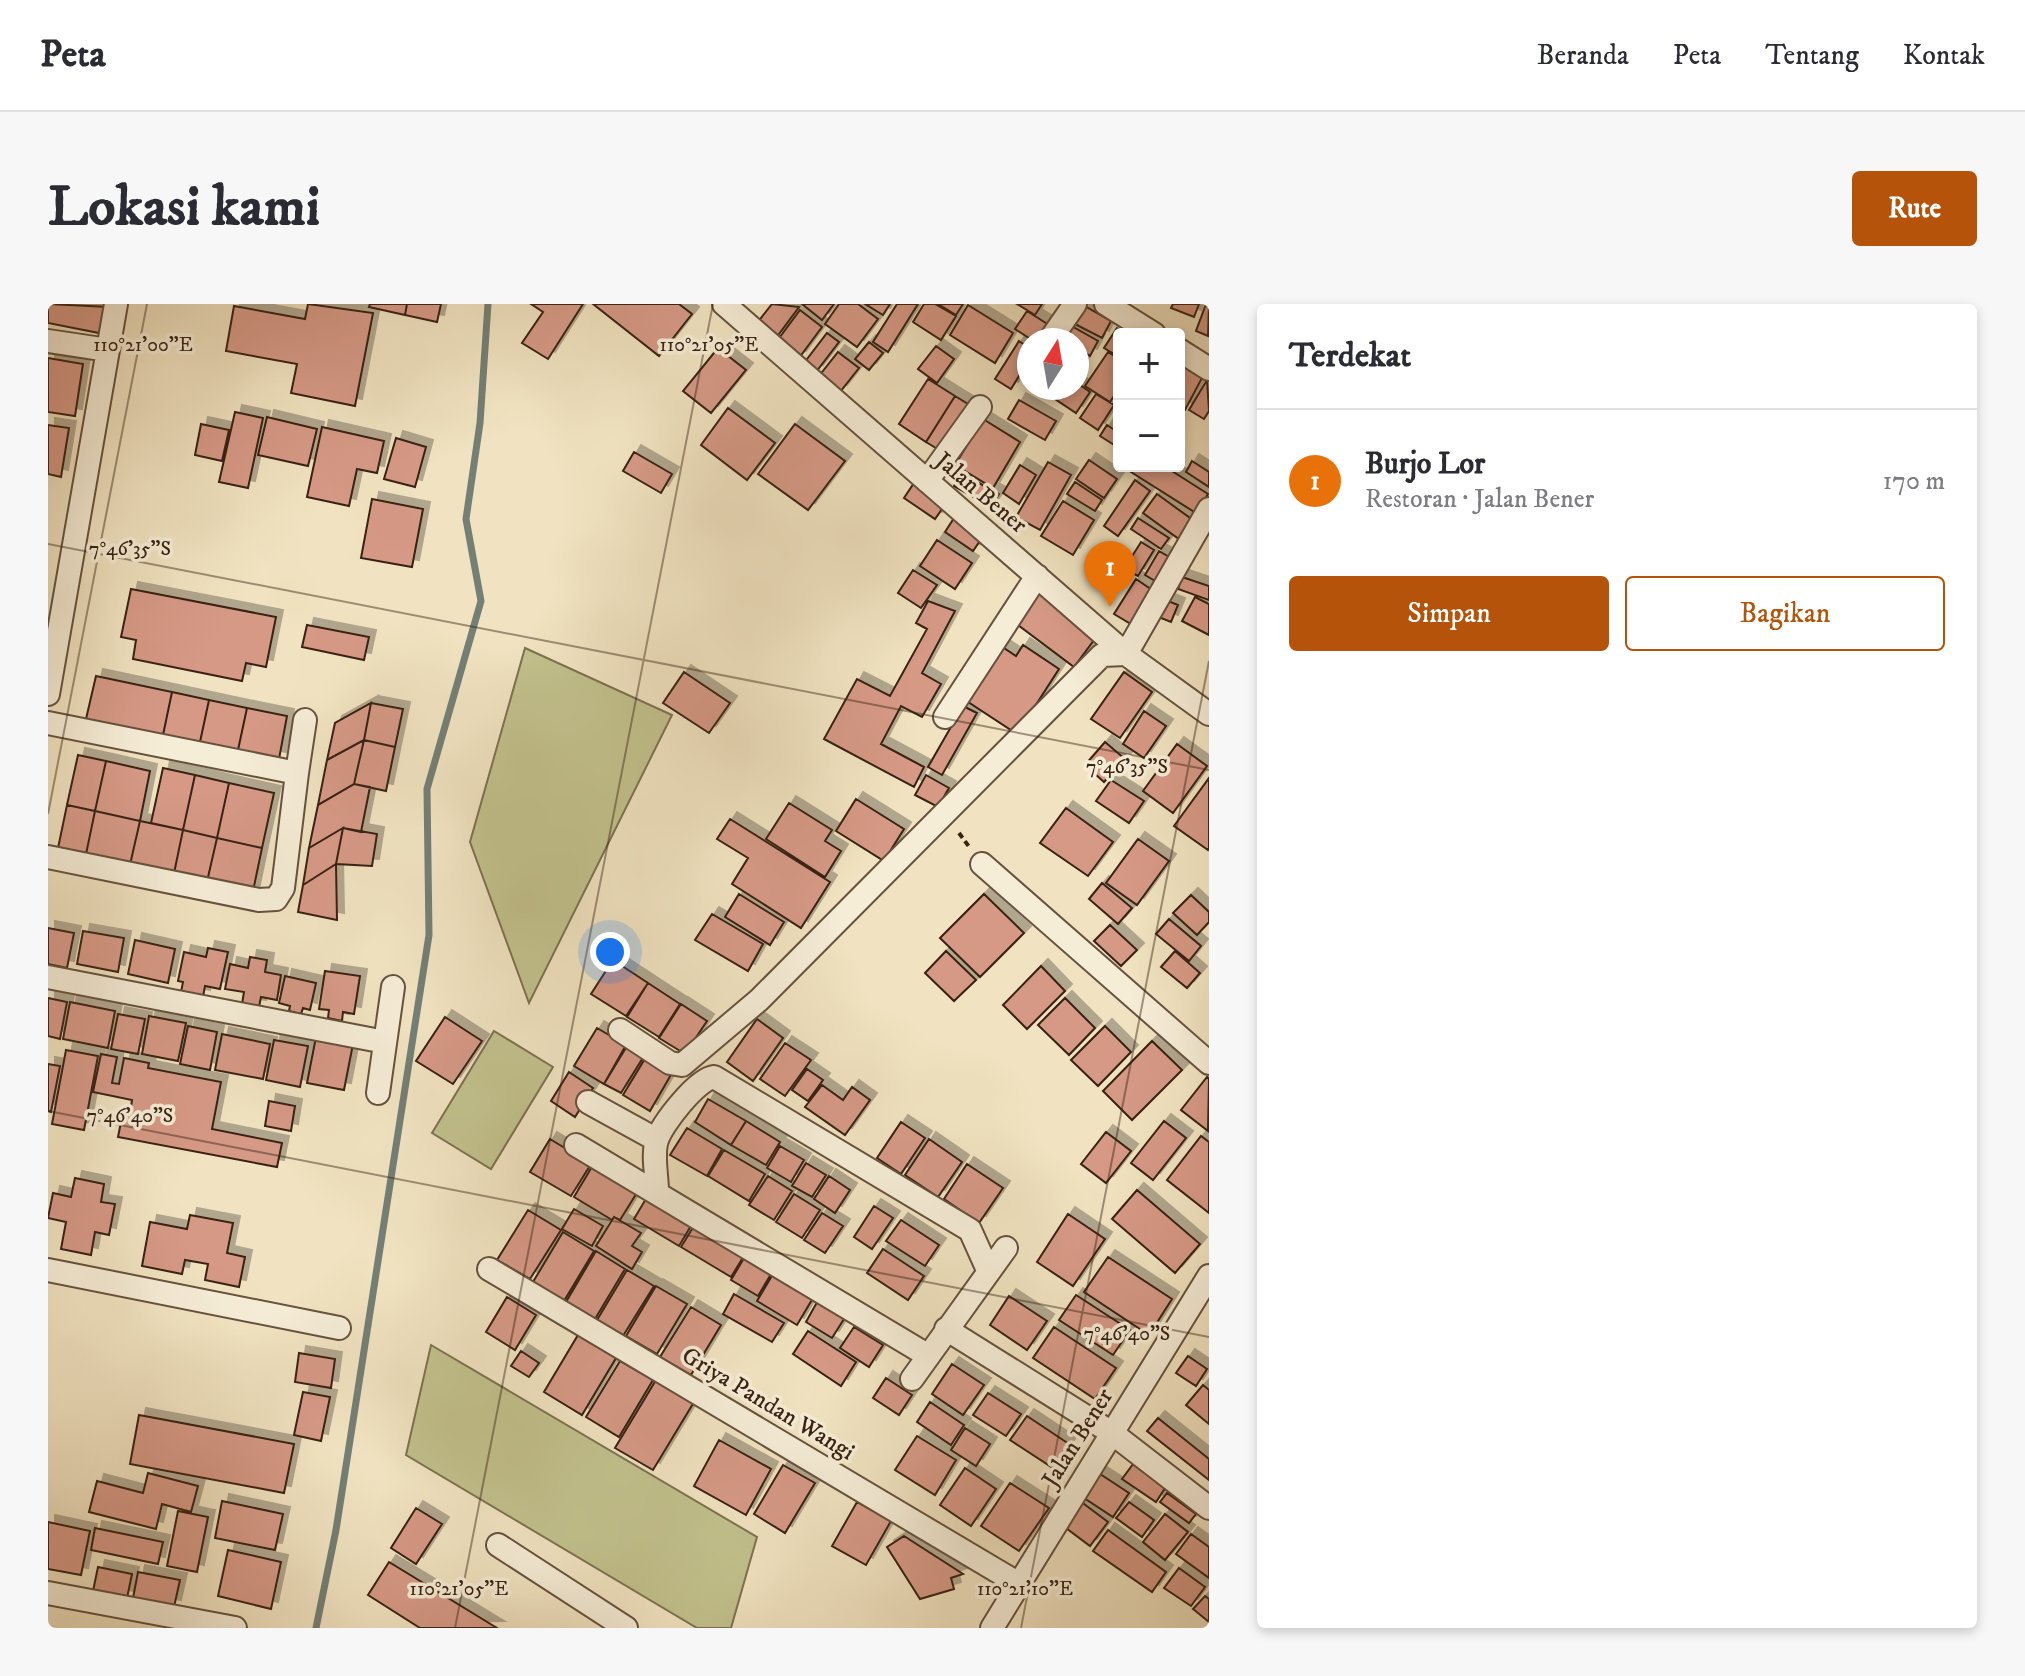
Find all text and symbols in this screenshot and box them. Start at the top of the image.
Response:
text: Peta [40,31,106,79]
text: Beranda [1537,38,1629,73]
text: Peta [1673,38,1721,73]
text: Tentang [1765,38,1859,73]
text: Kontak [1903,38,1985,73]
button: Rute [1852,171,1977,246]
text: Lokasi kami [48,173,320,243]
north arrow [1017,328,1089,400]
map controls [1113,328,1185,472]
button: + [1113,328,1185,400]
text: 110°21'00"E [93,333,193,358]
text: 110°21'05"E [660,333,758,358]
text: Terdekat [1289,335,1411,377]
button: − [1113,400,1185,472]
street label: Jalan Bener [927,445,1033,540]
text: Burjo Lor [1365,446,1485,483]
text: 1 [1310,465,1320,498]
text: 170 m [1883,465,1945,498]
text: Restoran · Jalan Bener [1365,483,1594,516]
text: 7°46'35"S [89,537,171,562]
pin: 1 [1084,541,1136,607]
button: Simpan [1289,576,1609,651]
button: Bagikan [1625,576,1945,651]
text: 7°46'35"S [1086,755,1168,780]
your location [590,932,630,972]
text: 7°46'40"S [87,1104,173,1129]
text: 7°46'40"S [1084,1322,1170,1347]
street label: Griya Pandan Wangi [676,1341,860,1467]
street label: Jalan Bener [1035,1383,1120,1495]
text: 110°21'05"E [410,1577,508,1602]
text: 110°21'10"E [977,1577,1073,1602]

